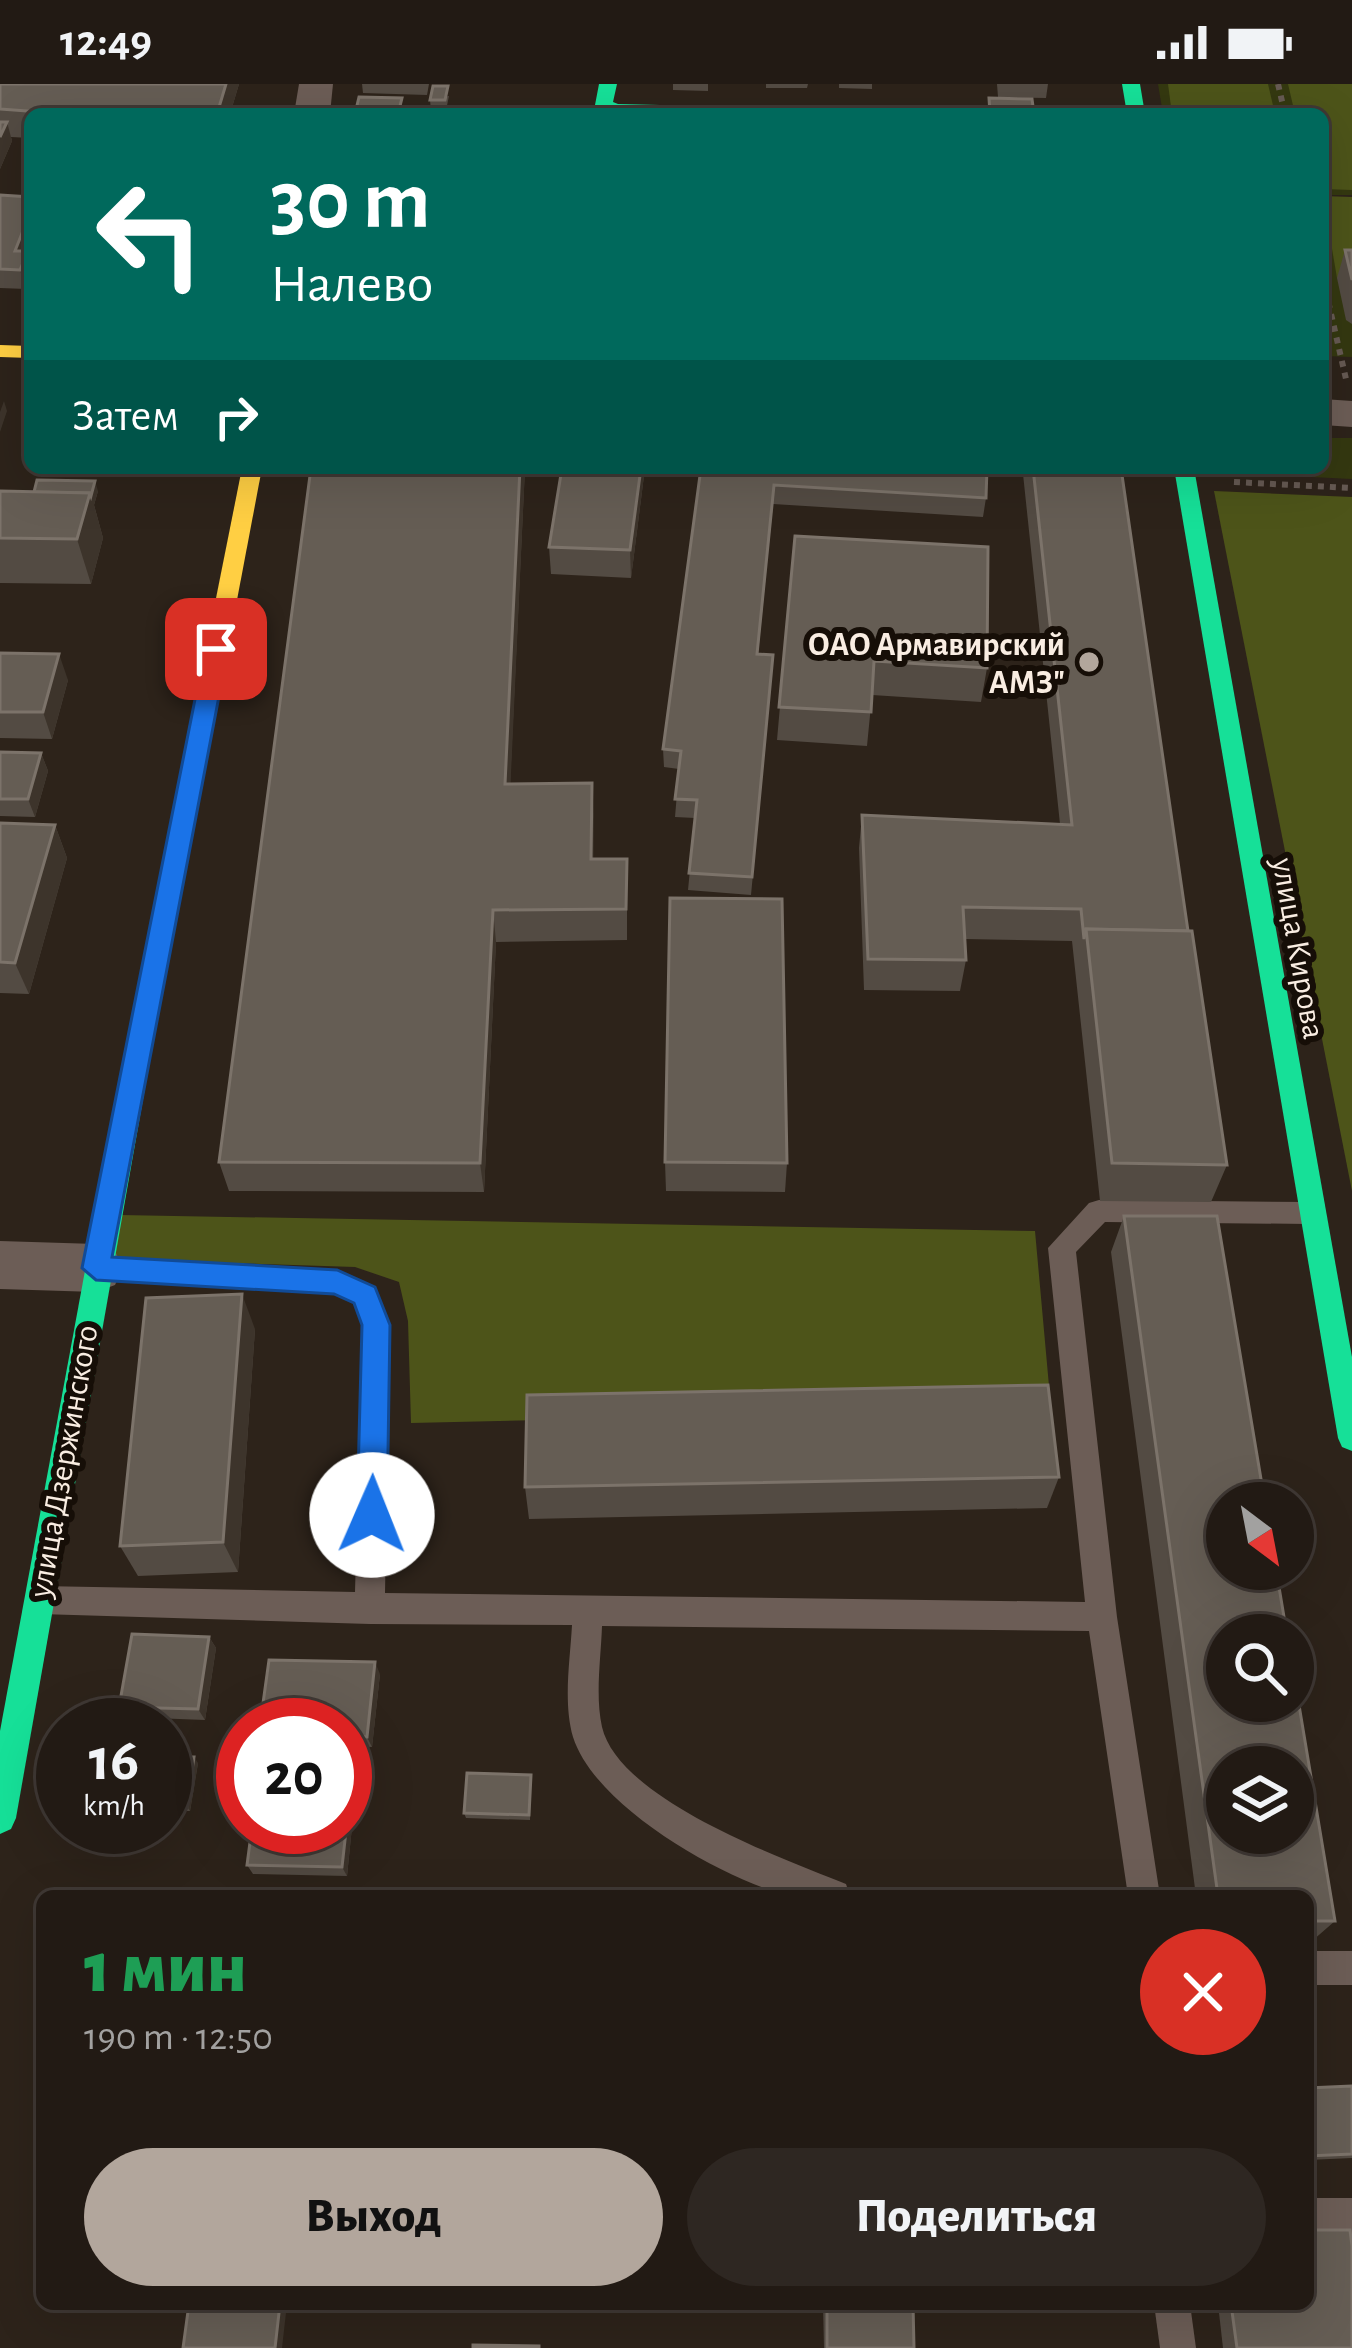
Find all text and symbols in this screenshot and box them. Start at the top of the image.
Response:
text: 12:49 [60,19,152,64]
icon: left [72,156,228,312]
text: 30 m [270,160,430,244]
text: Налево [270,258,433,312]
icon: right [203,384,269,450]
text: Затем [72,394,179,439]
pin [165,598,267,700]
icon: arrive [183,616,249,682]
place label: ОАО Армавирский АМЗ" [808,629,1065,700]
marker: ОАО Армавирский АМЗ" [1076,649,1102,675]
street label: улица Кирова [1265,854,1330,1042]
street label: улица Дзержинского [24,1323,105,1601]
position arrow [309,1452,435,1578]
north arrow [1206,1482,1314,1590]
map controls [1206,1482,1314,1854]
button: search [1206,1614,1314,1722]
speed limit sign: 20 [216,1698,372,1854]
text: 16 [89,1731,139,1791]
button: layers [1206,1746,1314,1854]
text: km/h [83,1791,145,1821]
button: close [1140,1929,1266,2055]
text: 1 мин [84,1933,247,2005]
text: 190 m · 12:50 [84,2018,273,2057]
button: Выход [84,2148,663,2286]
button: Поделиться [687,2148,1266,2286]

